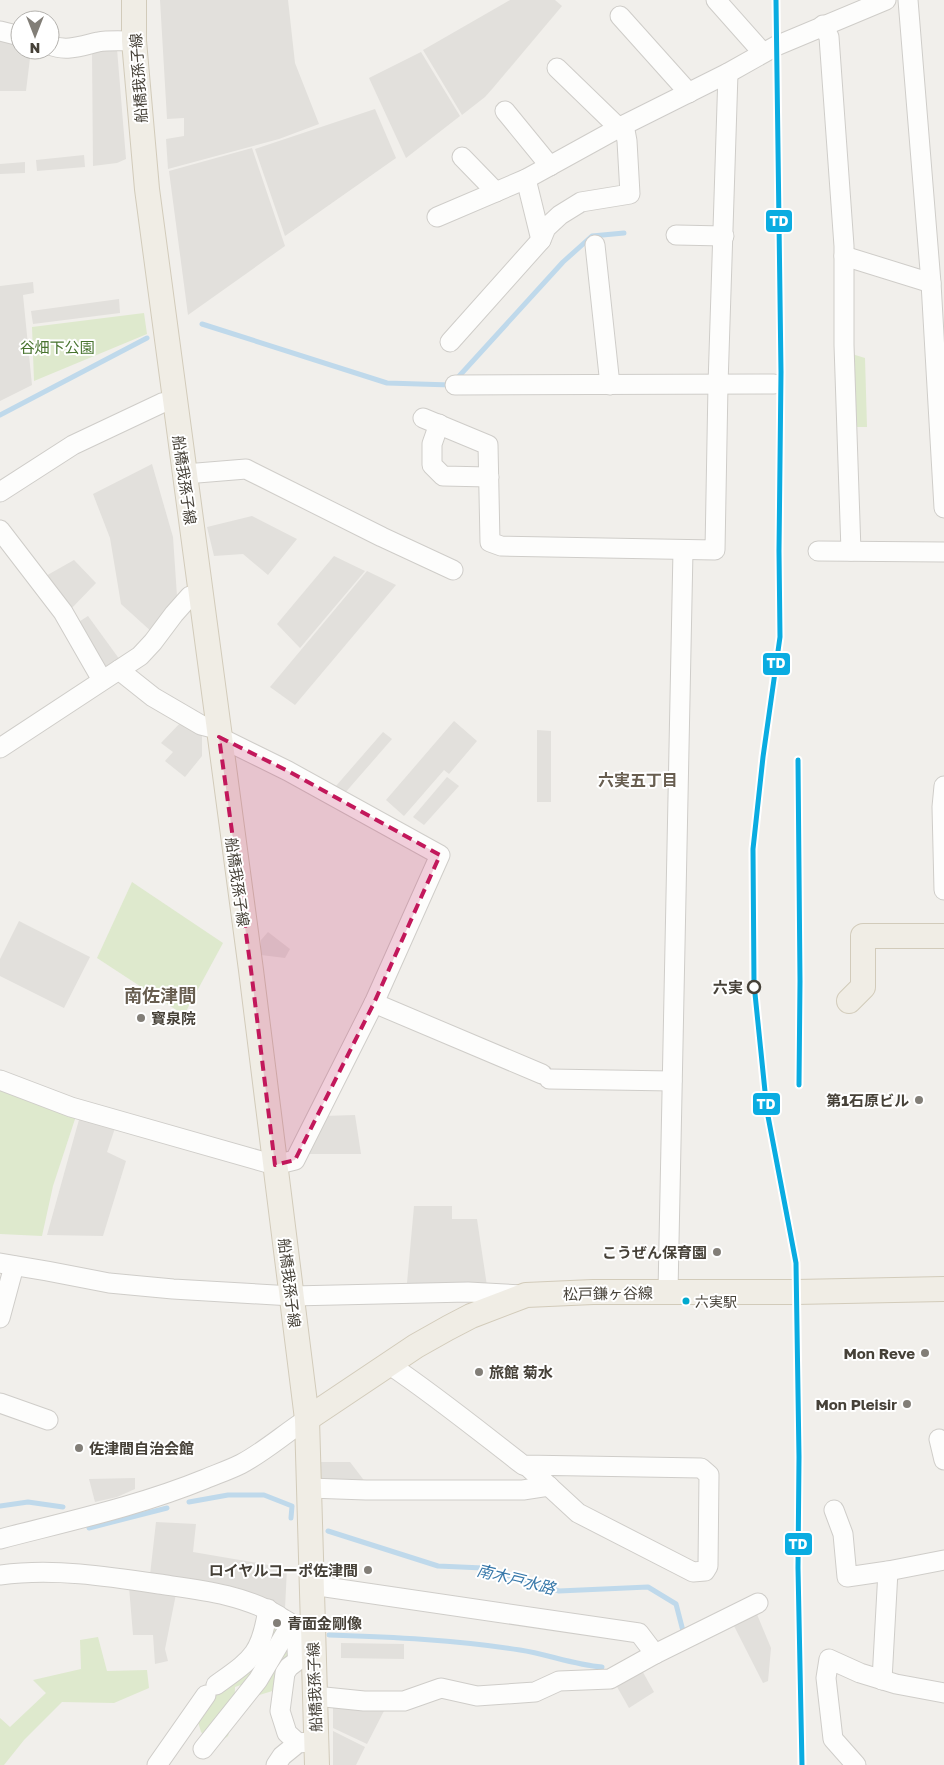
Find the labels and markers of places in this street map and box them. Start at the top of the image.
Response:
place label: 六実 [713,978,743,996]
marker: 六実 [747,980,761,994]
place label: 寳泉院 [151,1009,196,1027]
marker: 寳泉院 [135,1012,147,1024]
place label: 第1石原ビル [826,1091,909,1109]
marker: 第1石原ビル [913,1094,925,1106]
place label: こうぜん保育園 [602,1243,707,1261]
marker: こうぜん保育園 [711,1246,723,1258]
place label: 六実駅 [695,1293,737,1310]
marker: 六実駅 [681,1296,691,1306]
place label: Mon Reve [844,1344,915,1362]
marker: Mon Reve [919,1347,931,1359]
place label: 旅館 菊水 [489,1363,553,1381]
marker: 旅館 菊水 [473,1366,485,1378]
place label: Mon Pleisir [816,1395,897,1413]
marker: Mon Pleisir [901,1398,913,1410]
place label: 佐津間自治会館 [89,1439,194,1457]
marker: 佐津間自治会館 [73,1442,85,1454]
place label: ロイヤルコーポ佐津間 [209,1561,358,1579]
marker: ロイヤルコーポ佐津間 [362,1564,374,1576]
place label: 青面金剛像 [287,1614,362,1632]
marker: 青面金剛像 [271,1617,283,1629]

